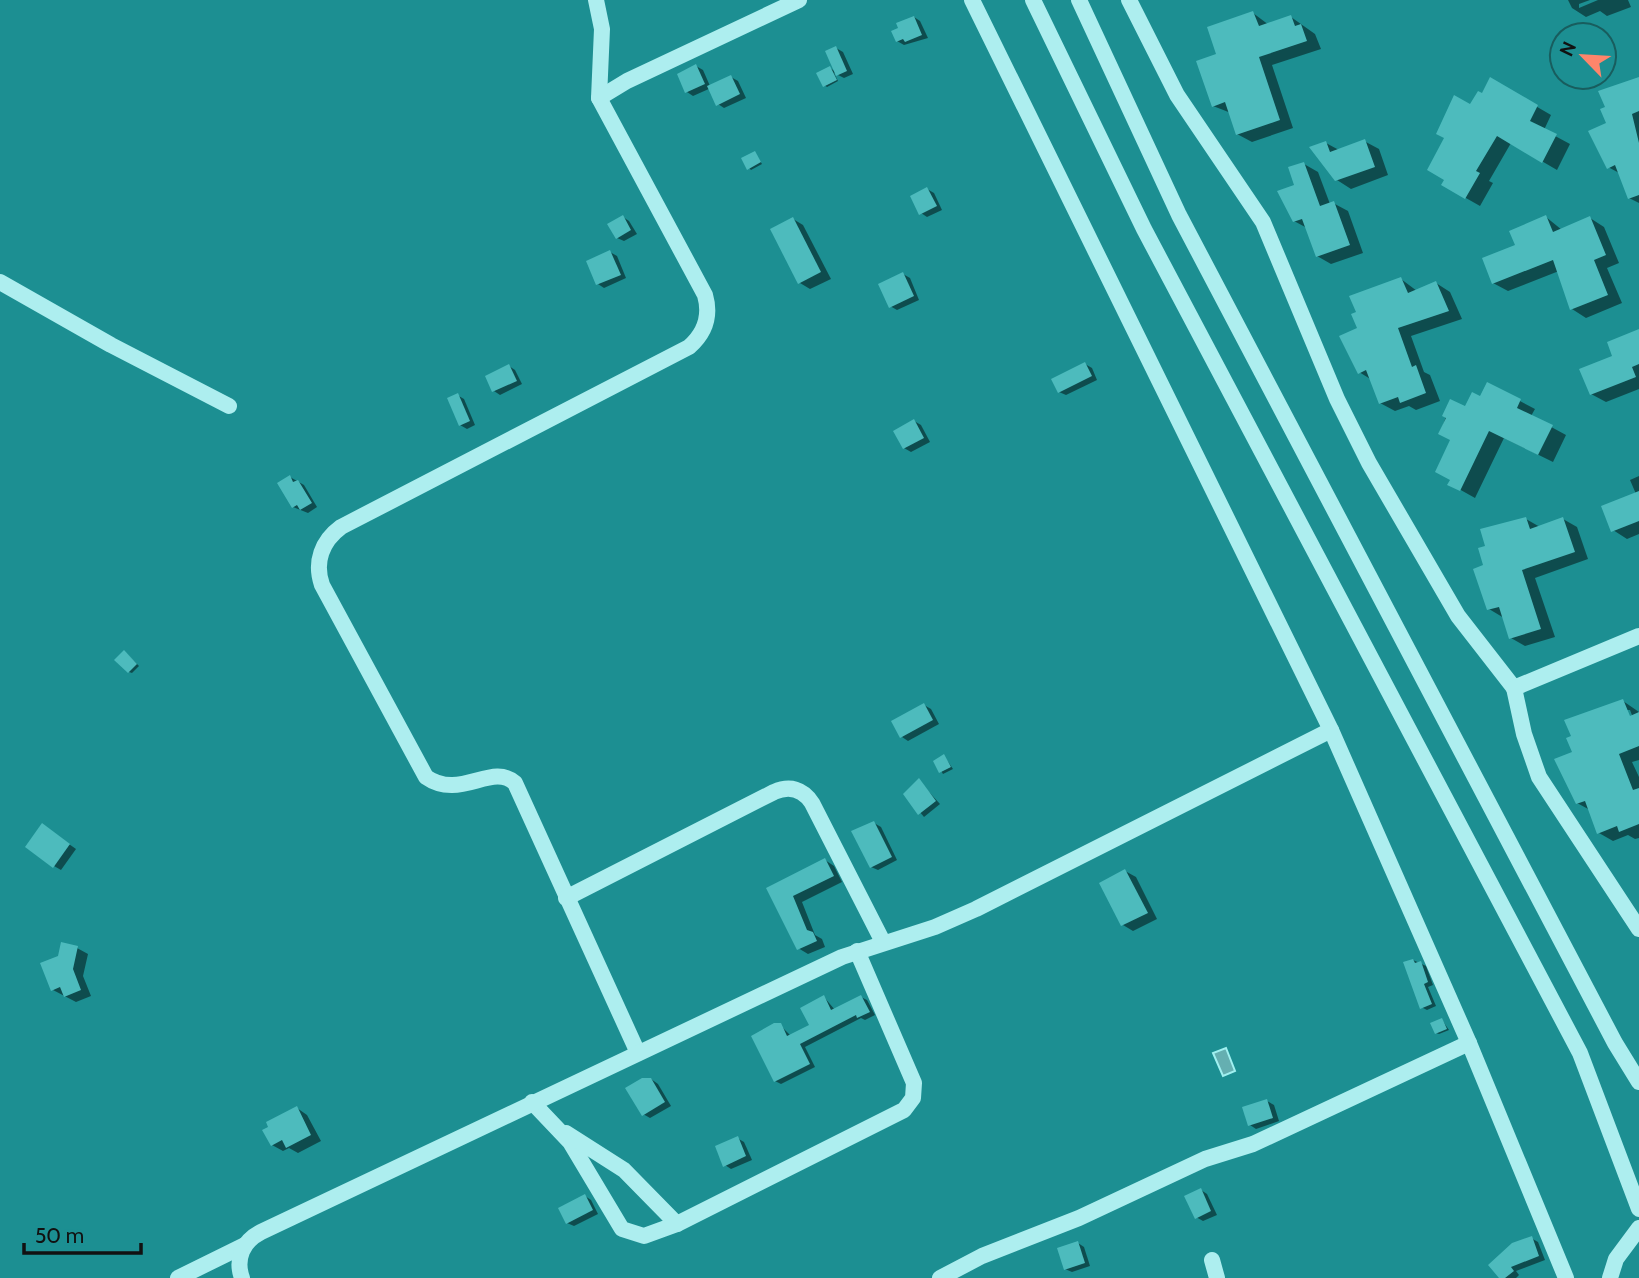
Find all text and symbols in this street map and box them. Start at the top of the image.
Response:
north arrow [1548,21,1618,91]
text: N [1555,38,1581,60]
scale bar [24,1212,142,1256]
text: 50 m [35,1223,84,1248]

